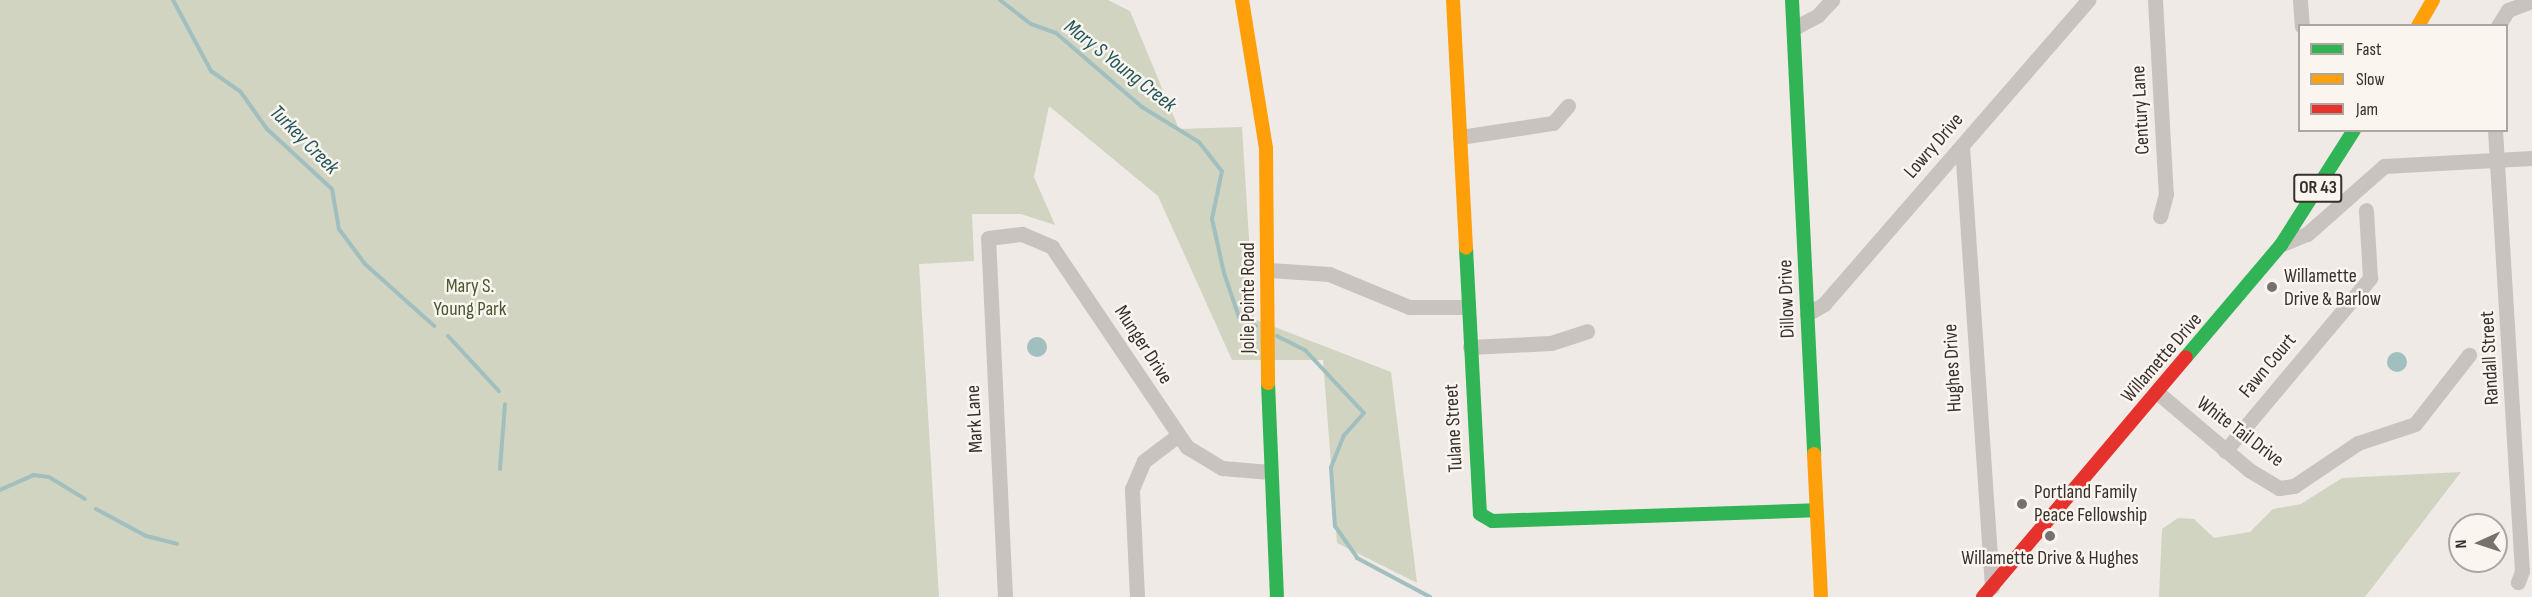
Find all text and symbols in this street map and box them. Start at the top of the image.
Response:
water label: Mary S Young Creek [1059,14,1181,118]
legend [2298,24,2508,132]
text: Fast [2356,39,2381,60]
street label: Century Lane [2127,65,2155,155]
text: Slow [2356,69,2385,90]
text: Jam [2356,99,2378,120]
water label: Turkey Creek [264,100,344,180]
street label: Lowry Drive [1899,109,1969,183]
road number: OR 43 [2292,173,2344,203]
street label: Jolie Pointe Road [1236,242,1260,354]
street label: Dillow Drive [1774,259,1800,339]
place label: Willamette Drive & Barlow [2284,264,2381,311]
park label: Mary S. Young Park [434,275,506,322]
marker: Willamette Drive & Barlow [2265,280,2279,294]
street label: Munger Drive [1109,301,1177,389]
street label: Willamette Drive [2117,308,2207,408]
street label: Randall Street [2476,310,2504,406]
street label: Hughes Drive [1939,323,1967,413]
street label: Fawn Court [2234,329,2302,403]
street label: Tulane Street [1440,383,1468,473]
street label: Mark Lane [961,384,989,454]
street label: White Tail Drive [2192,392,2288,472]
place label: Portland Family Peace Fellowship [2034,480,2147,527]
marker: Portland Family Peace Fellowship [2015,497,2029,511]
north arrow [2448,513,2508,573]
marker: Willamette Drive & Hughes [2043,529,2057,543]
text: N [2452,539,2471,549]
place label: Willamette Drive & Hughes [1961,546,2139,570]

